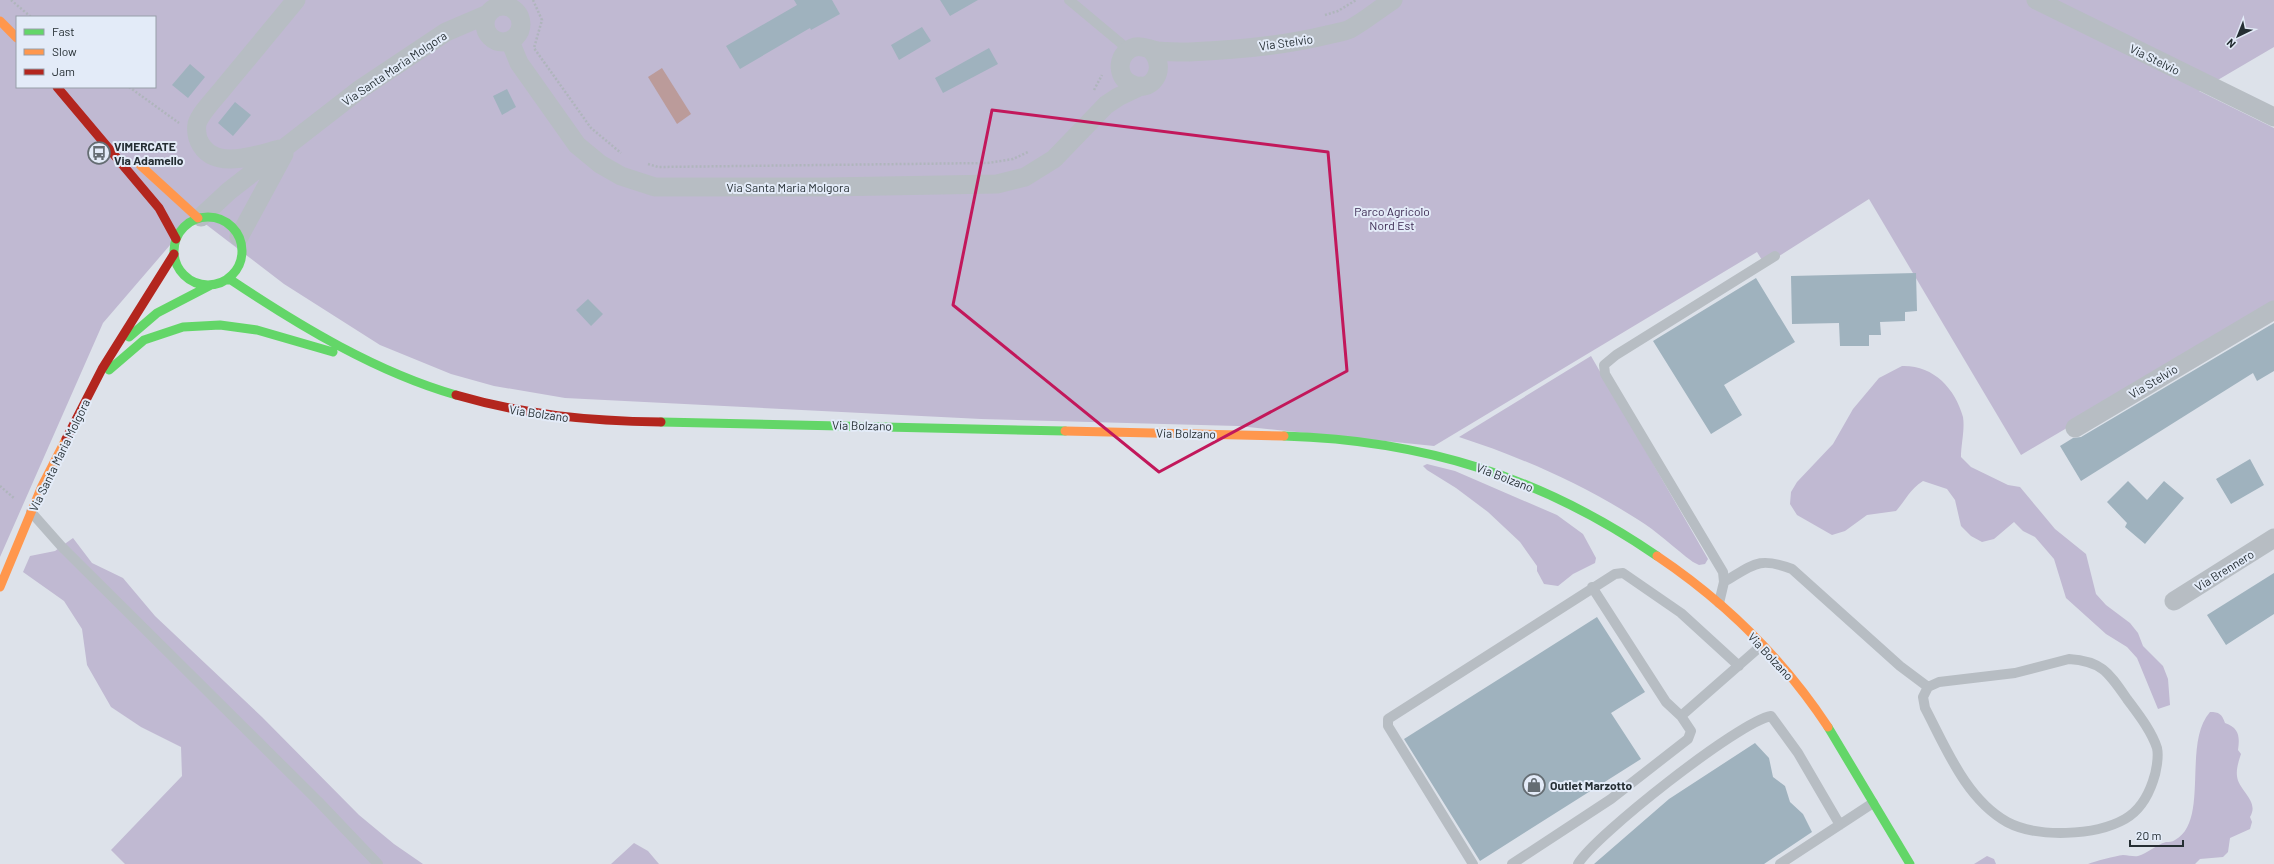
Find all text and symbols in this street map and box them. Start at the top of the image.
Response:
legend [16,16,156,88]
north arrow [2218,16,2258,56]
text: Fast [52,24,75,38]
street label: Via Santa Maria Molgora [339,28,449,108]
street label: Via Stelvio [1258,31,1314,53]
text: N [2224,36,2238,51]
street label: Via Stelvio [2128,41,2182,77]
text: Slow [52,44,77,58]
text: Jam [52,64,75,78]
place label: VIMERCATE Via Adamello [114,139,184,167]
bus stop icon: VIMERCATE Via Adamello [86,140,112,166]
street label: Via Santa Maria Molgora [726,180,850,194]
park label: Parco Agricolo Nord Est [1354,204,1430,232]
street label: Via Stelvio [2126,361,2180,401]
street label: Via Santa Maria Molgora [26,397,92,513]
street label: Via Bolzano [508,402,570,424]
street label: Via Bolzano [832,417,892,433]
street label: Via Bolzano [1156,425,1216,441]
street label: Via Bolzano [1475,460,1535,494]
street label: Via Brennero [2192,546,2256,594]
street label: Via Bolzano [1745,629,1797,683]
shop icon: Outlet Marzotto [1521,772,1547,798]
place label: Outlet Marzotto [1550,778,1633,792]
scale bar [2130,822,2183,848]
text: 20 m [2136,828,2162,842]

